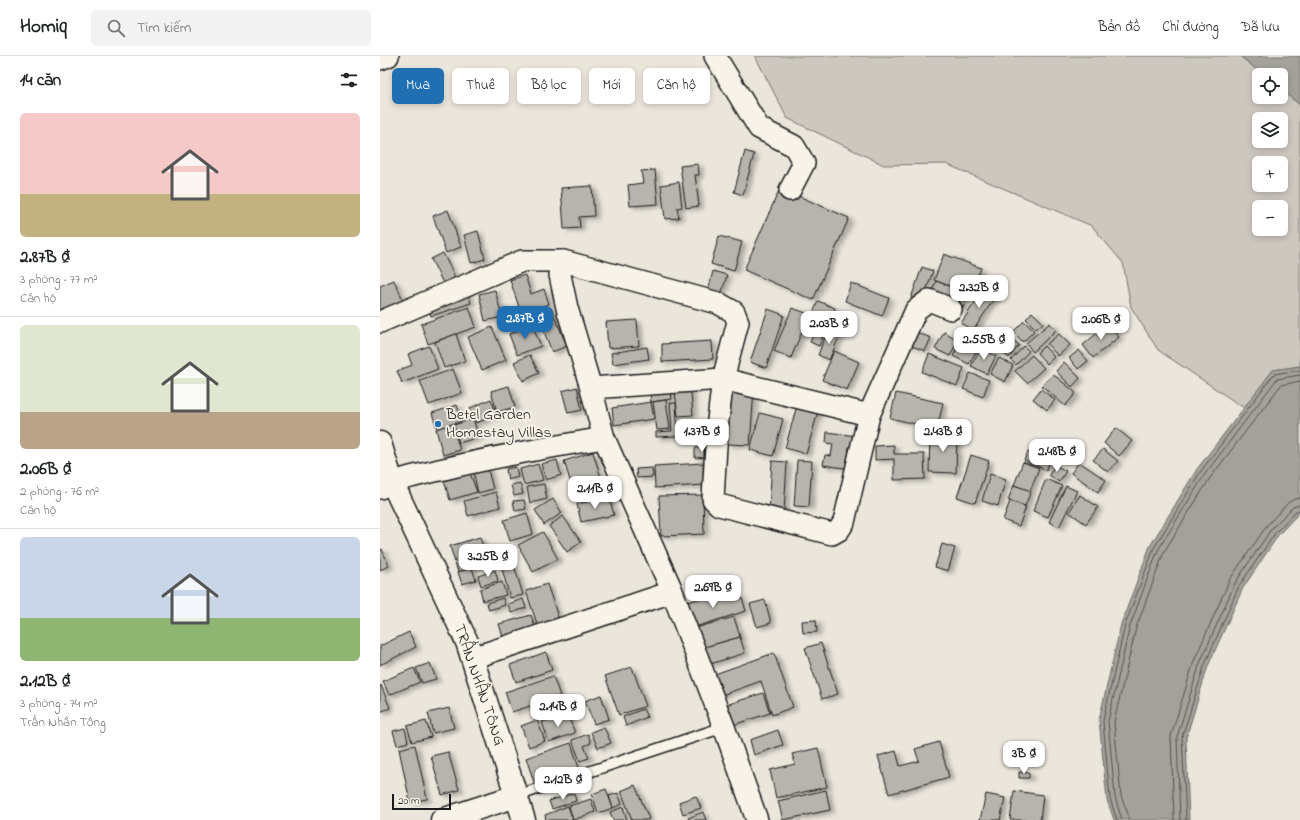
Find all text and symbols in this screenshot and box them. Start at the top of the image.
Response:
search box [91,10,371,46]
text: Homiq [20,14,67,41]
icon: search [105,17,127,39]
text: Tìm kiếm [137,17,191,39]
text: Bản đồ [1098,17,1140,38]
text: Chỉ đường [1162,17,1219,38]
text: Đã lưu [1241,17,1280,38]
text: 14 căn [20,68,61,93]
chip: Mua [392,68,444,104]
chip: Thuê [452,68,509,104]
chip: Bộ lọc [517,68,581,104]
chip: Mới [589,68,635,104]
chip: Căn hộ [643,68,710,104]
map controls [1252,68,1288,236]
button: locate [1252,68,1288,104]
icon: filters [338,69,360,91]
button: layers [1252,112,1288,148]
icon: home [154,139,226,211]
button: + [1252,156,1288,192]
button: − [1252,200,1288,236]
text: 2.87B ₫ [20,245,70,270]
text: 3 phòng · 77 m² [20,270,98,289]
pin: 2.32B ₫ [942,275,1016,309]
text: 2.32B ₫ [959,278,999,297]
text: Căn hộ [20,289,56,308]
pin: 2.87B ₫ [488,306,562,340]
pin: 2.06B ₫ [1064,307,1138,341]
text: 2.87B ₫ [506,309,544,328]
text: 2.06B ₫ [1081,310,1121,329]
pin: 2.03B ₫ [792,311,866,345]
text: 2.03B ₫ [810,314,848,333]
pin: 2.55B ₫ [947,327,1021,361]
text: 2.55B ₫ [963,330,1005,349]
icon: home [154,351,226,423]
place label: Betel Garden Homestay Villas [445,403,552,445]
marker: Betel Garden Homestay Villas [433,419,443,429]
pin: 1.37B ₫ [665,419,739,453]
pin: 2.43B ₫ [906,419,980,453]
text: 1.37B ₫ [684,422,720,441]
text: 2.43B ₫ [924,422,962,441]
pin: 2.48B ₫ [1020,439,1094,473]
text: 2.48B ₫ [1038,442,1076,461]
text: 2.06B ₫ [20,457,71,482]
pin: 2.11B ₫ [558,476,632,510]
text: 2.11B ₫ [577,479,613,498]
text: 2 phòng · 76 m² [20,482,99,501]
text: Căn hộ [20,501,56,520]
pin: 3.25B ₫ [451,544,525,578]
text: 3.25B ₫ [468,547,508,566]
icon: home [154,563,226,635]
pin: 2.69B ₫ [676,575,750,609]
text: 2.69B ₫ [694,578,732,597]
street label: TRẦN NHÂN TÔNG [447,621,512,749]
text: 2.12B ₫ [20,669,70,694]
text: 3 phòng · 74 m² [20,694,98,713]
pin: 2.14B ₫ [521,694,595,728]
text: 2.14B ₫ [539,697,577,716]
text: Trần Nhân Tông [20,713,106,732]
pin: 3B ₫ [1000,741,1048,775]
text: 3B ₫ [1012,744,1036,763]
pin: 2.12B ₫ [526,767,600,801]
text: 2.12B ₫ [544,770,582,789]
scale bar [392,792,451,811]
text: 20 m [398,793,420,809]

